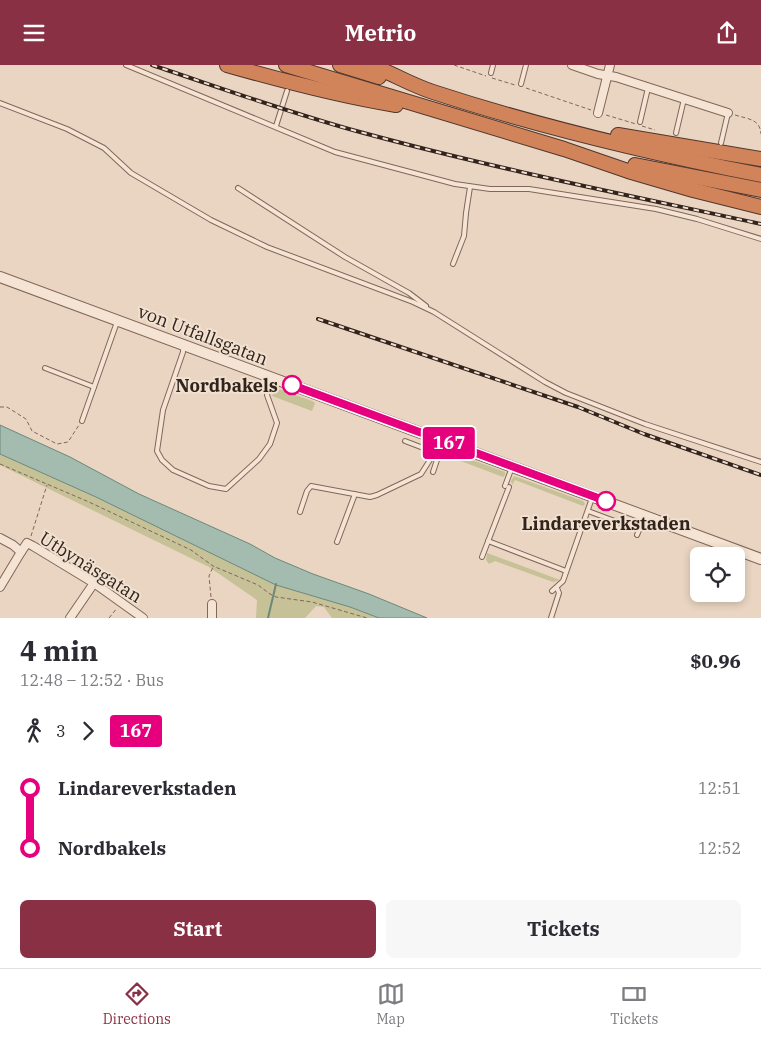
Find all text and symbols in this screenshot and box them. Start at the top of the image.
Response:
text: Metrio [345,18,416,47]
icon: menu [20,19,48,47]
icon: share [713,19,741,47]
street label: von Utfallsgatan [135,300,271,370]
place label: Nordbakels [175,374,278,397]
marker: Nordbakels [282,375,302,395]
line badge: 167 [420,427,478,459]
text: 167 [433,431,465,454]
marker: Lindareverkstaden [596,491,616,511]
place label: Lindareverkstaden [521,512,691,535]
street label: Utbynäsgatan [35,526,147,608]
map controls [690,547,745,602]
button: locate [690,547,745,602]
text: 4 min [20,632,98,669]
text: $0.96 [690,649,741,673]
text: 12:48 – 12:52 · Bus [20,670,164,690]
icon: walk [20,717,48,745]
icon: forward [74,717,102,745]
text: 167 [120,719,152,742]
text: 3 [56,721,66,741]
text: Lindareverkstaden [58,776,237,800]
text: 12:51 [698,778,741,798]
text: Nordbakels [58,836,166,860]
text: 12:52 [698,838,741,858]
button: Start [20,900,376,958]
button: Tickets [386,900,741,958]
tab: Directions [103,980,171,1028]
tab: Map [376,980,405,1028]
tab: Tickets [610,980,658,1028]

